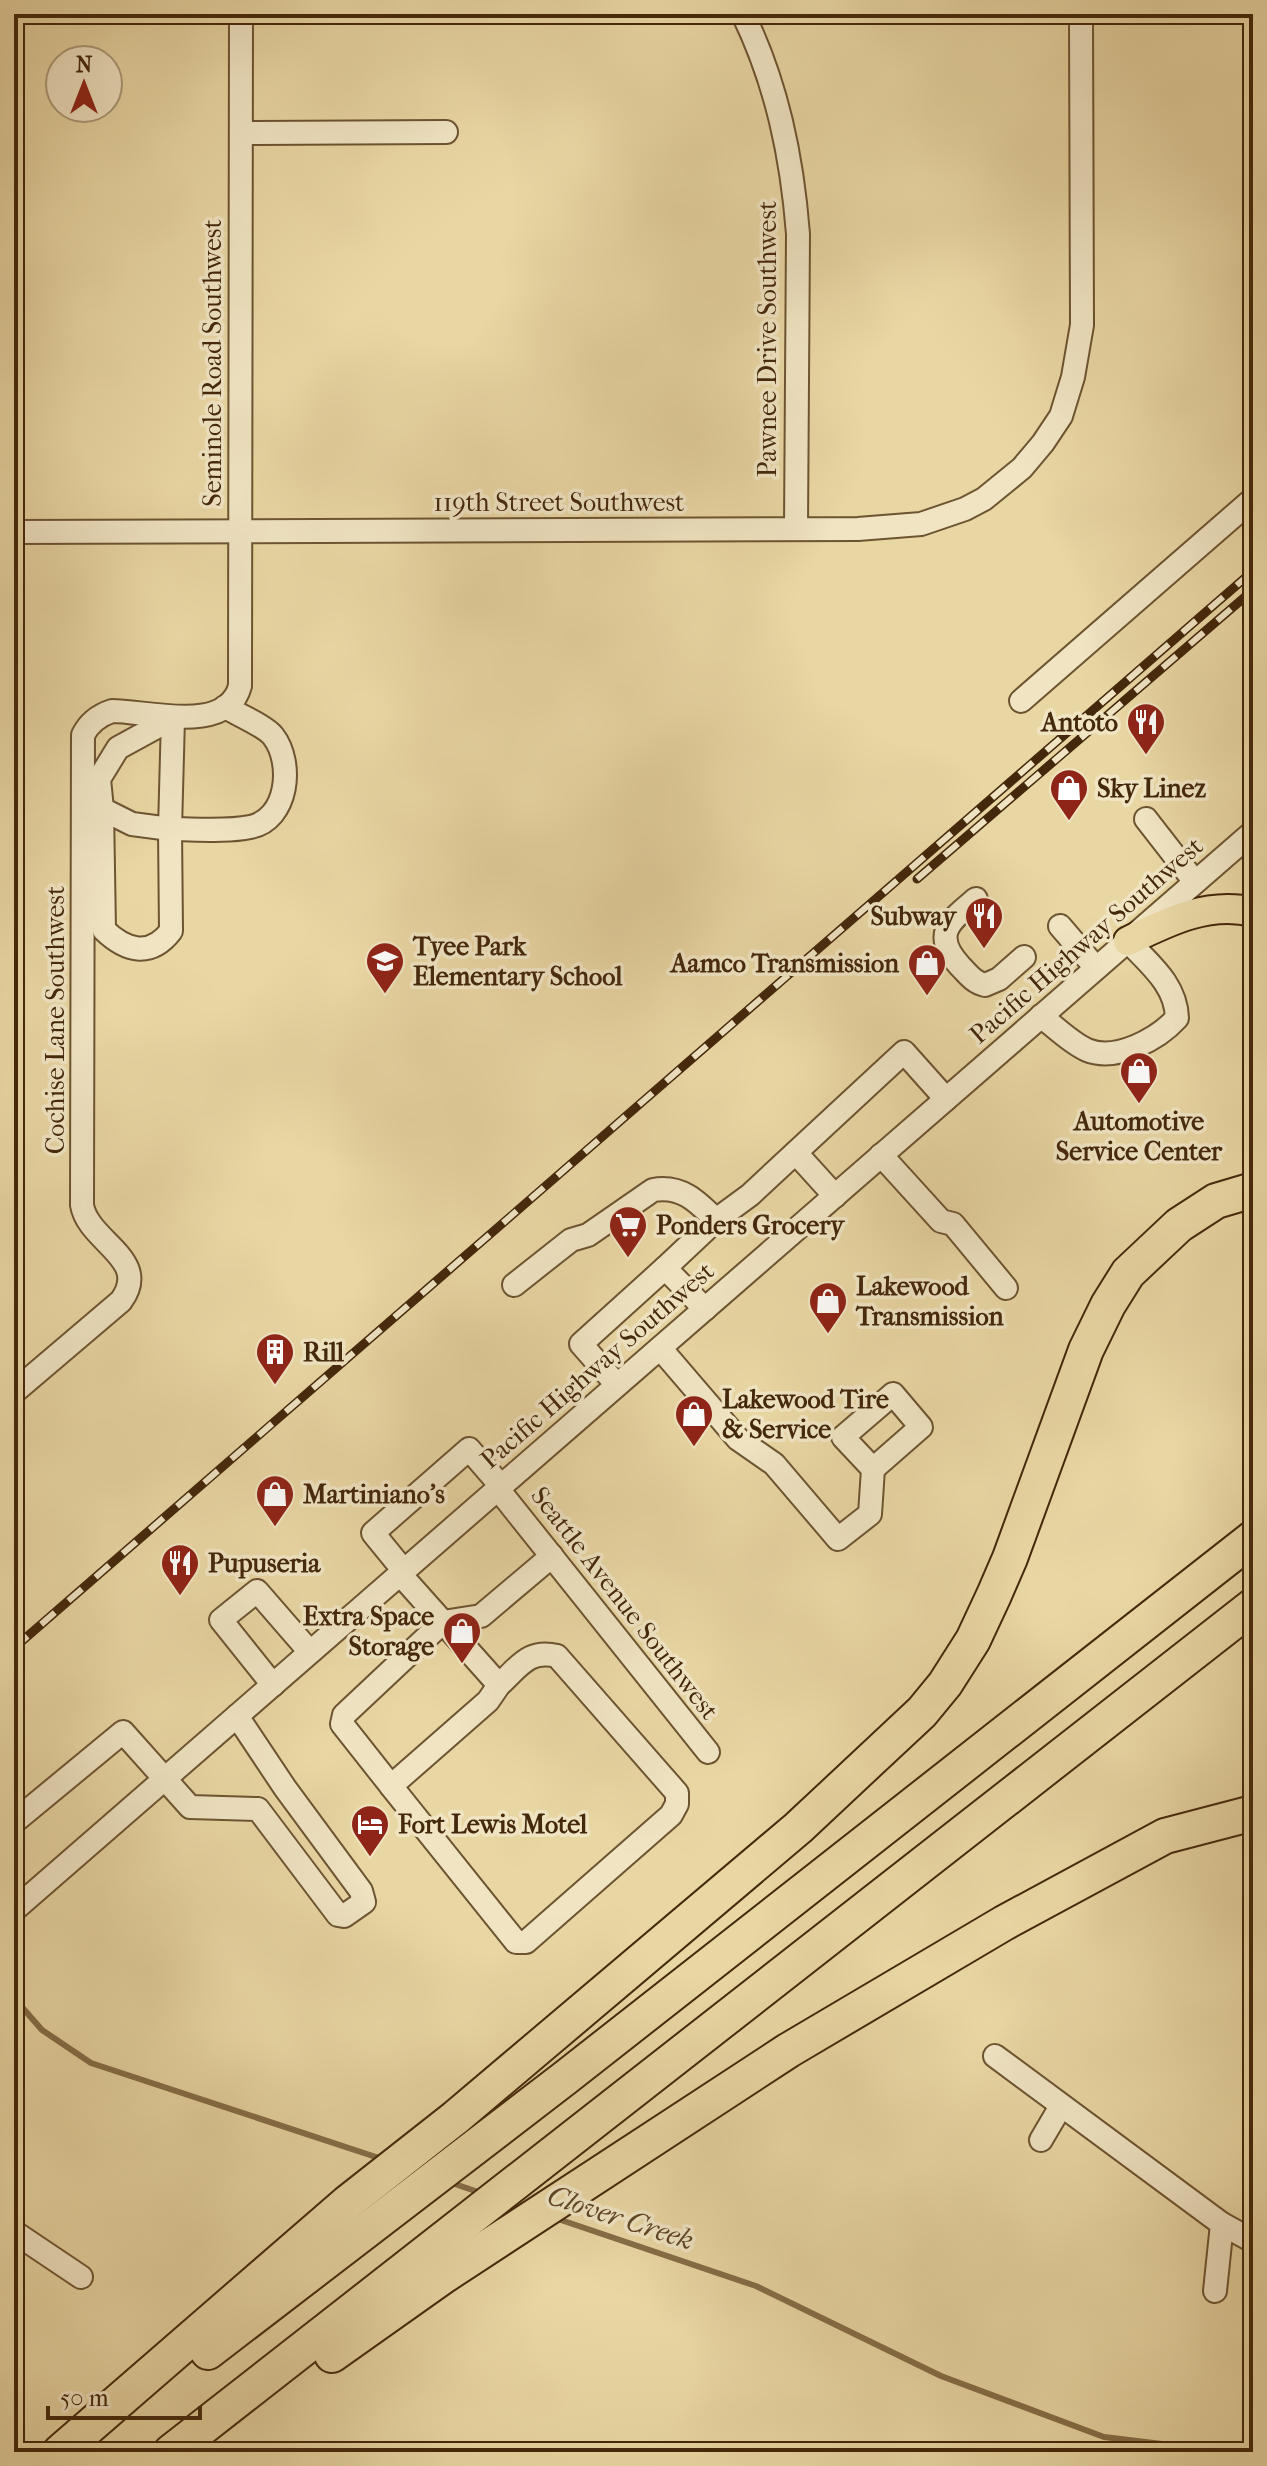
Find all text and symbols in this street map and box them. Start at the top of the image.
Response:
north arrow [44,44,124,124]
text: N [76,52,93,78]
street label: Pawnee Drive Southwest [752,200,783,477]
street label: Seminole Road Southwest [197,219,228,507]
street label: 119th Street Southwest [434,487,685,518]
restaurant icon: Antoto [1125,701,1167,756]
place label: Antoto [1039,707,1118,738]
shop icon: Sky Linez [1048,767,1090,822]
place label: Sky Linez [1097,773,1206,804]
street label: Pacific Highway Southwest [963,830,1210,1050]
street label: Cochise Lane Southwest [40,885,71,1154]
restaurant icon: Subway [963,895,1005,950]
place label: Subway [870,901,958,932]
place label: Tyee Park Elementary School [412,931,623,992]
school or university icon: Tyee Park Elementary School [364,940,406,995]
shop icon: Aamco Transmission [906,942,948,997]
place label: Aamco Transmission [669,948,900,979]
shop icon: Automotive Service Center [1118,1050,1160,1105]
place label: Automotive Service Center [1056,1106,1223,1167]
supermarket icon: Ponders Grocery [607,1204,649,1259]
place label: Ponders Grocery [656,1210,846,1241]
street label: Pacific Highway Southwest [474,1255,721,1475]
place label: Lakewood Transmission [855,1271,1005,1332]
shop icon: Lakewood Transmission [807,1280,849,1335]
building icon: Rill [254,1331,296,1386]
place label: Rill [303,1337,345,1368]
place label: Lakewood Tire & Service [722,1384,889,1445]
shop icon: Lakewood Tire & Service [673,1393,715,1448]
shop icon: Martiniano's [254,1473,296,1528]
place label: Martiniano's [303,1479,445,1510]
street label: Seattle Avenue Southwest [524,1481,726,1726]
restaurant icon: Pupuseria [159,1542,201,1597]
place label: Pupuseria [208,1548,321,1579]
place label: Extra Space Storage [303,1601,434,1662]
shop icon: Extra Space Storage [441,1610,483,1665]
hotel icon: Fort Lewis Motel [349,1803,391,1858]
place label: Fort Lewis Motel [397,1809,588,1840]
water label: Clover Creek [544,2178,698,2257]
scale bar [48,2370,200,2420]
text: 50 m [60,2384,109,2412]

